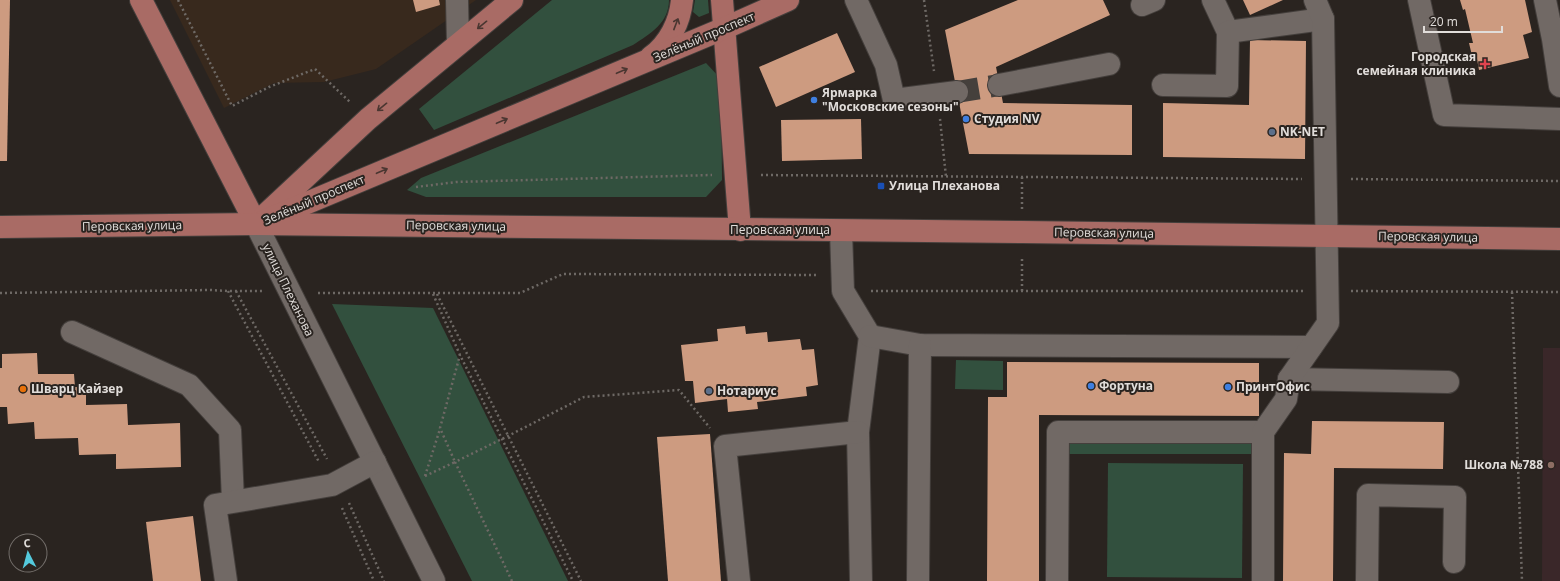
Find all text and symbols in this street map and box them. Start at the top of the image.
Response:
street label: Зелёный проспект [650,7,757,66]
scale bar [1424,8,1502,34]
text: 20 m [1430,13,1458,30]
one-way arrow [672,18,680,30]
one-way arrow [477,20,487,29]
place label: Городская семейная клиника [1356,48,1476,79]
marker: Городская семейная клиника [1479,58,1491,70]
one-way arrow [616,67,628,75]
place label: Ярмарка "Московские сезоны" [821,84,959,115]
marker: Ярмарка "Московские сезоны" [809,95,819,105]
one-way arrow [376,103,387,112]
place label: Студия NV [974,110,1040,127]
marker: Студия NV [961,114,971,124]
one-way arrow [496,117,508,125]
place label: NK-NET [1280,123,1325,140]
marker: NK-NET [1267,127,1277,137]
one-way arrow [376,167,388,175]
street label: Зелёный проспект [260,170,367,229]
place label: Улица Плеханова [889,177,1000,194]
marker: Улица Плеханова [876,181,886,191]
street label: Перовская улица [82,216,182,235]
street label: Перовская улица [406,216,506,235]
street label: Перовская улица [730,221,830,238]
street label: Перовская улица [1054,223,1154,242]
street label: Перовская улица [1378,227,1478,246]
street label: улица Плеханова [259,240,318,339]
place label: Фортуна [1099,377,1153,394]
place label: ПринтОфис [1236,378,1310,395]
place label: Шварц Кайзер [31,380,123,397]
marker: Фортуна [1086,381,1096,391]
place label: Нотариус [717,382,777,399]
marker: ПринтОфис [1223,382,1233,392]
marker: Шварц Кайзер [18,384,28,394]
marker: Нотариус [704,386,714,396]
place label: Школа №788 [1464,456,1543,473]
marker: Школа №788 [1546,460,1556,470]
north arrow [8,533,48,573]
text: С [23,535,31,550]

